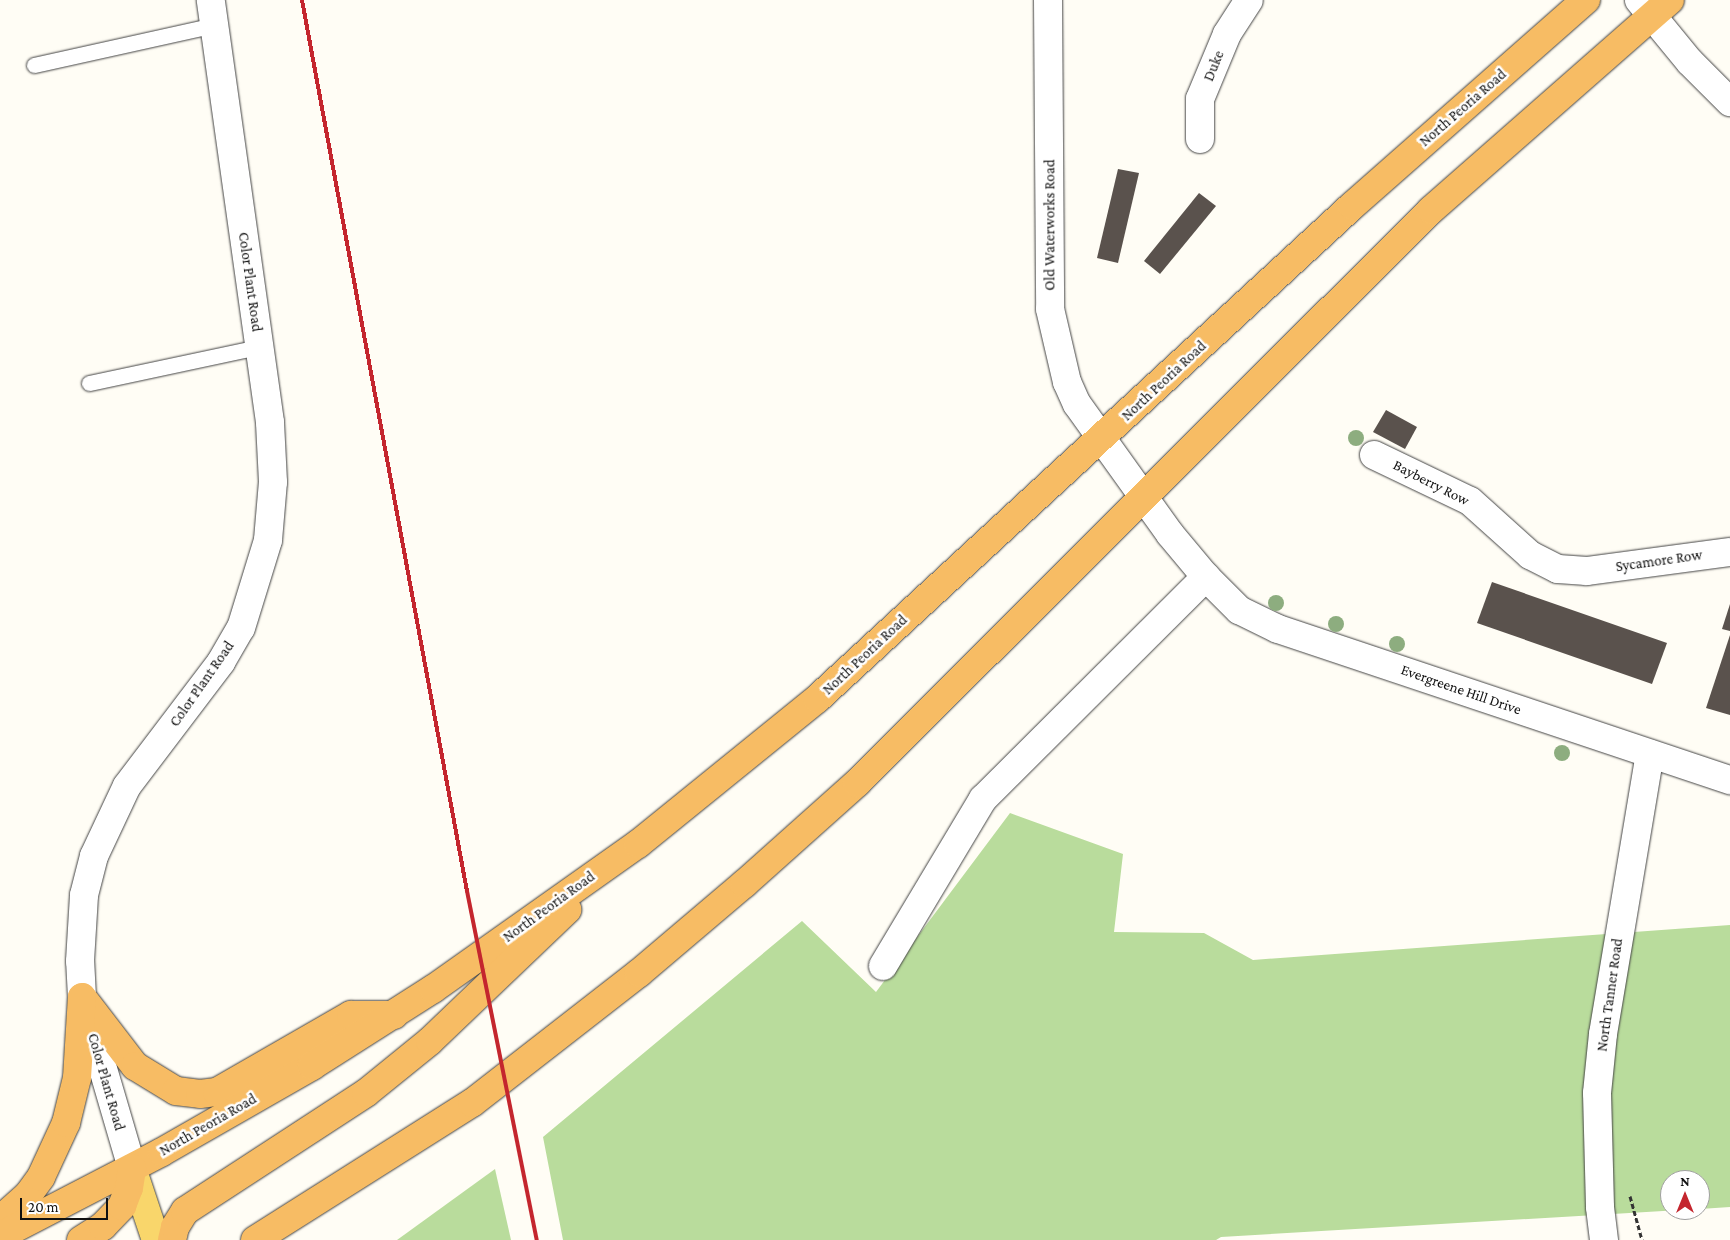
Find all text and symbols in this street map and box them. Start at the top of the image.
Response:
street label: Duke [1200,48,1228,84]
street label: North Peoria Road [1416,65,1510,151]
street label: Old Waterworks Road [1041,159,1059,291]
street label: Color Plant Road [234,231,266,333]
street label: North Peoria Road [1118,337,1210,425]
street label: Bayberry Row [1390,456,1472,510]
street label: Sycamore Row [1615,546,1703,576]
street label: North Peoria Road [819,611,911,699]
street label: Color Plant Road [166,638,238,730]
street label: Evergreene Hill Drive [1398,661,1524,719]
street label: North Peoria Road [500,868,598,946]
street label: North Tanner Road [1593,937,1627,1053]
street label: Color Plant Road [84,1031,128,1133]
street label: North Peoria Road [156,1090,260,1160]
north arrow [1660,1170,1710,1220]
text: N [1680,1173,1690,1189]
scale bar [22,1188,110,1220]
text: 20 m [28,1199,59,1215]

